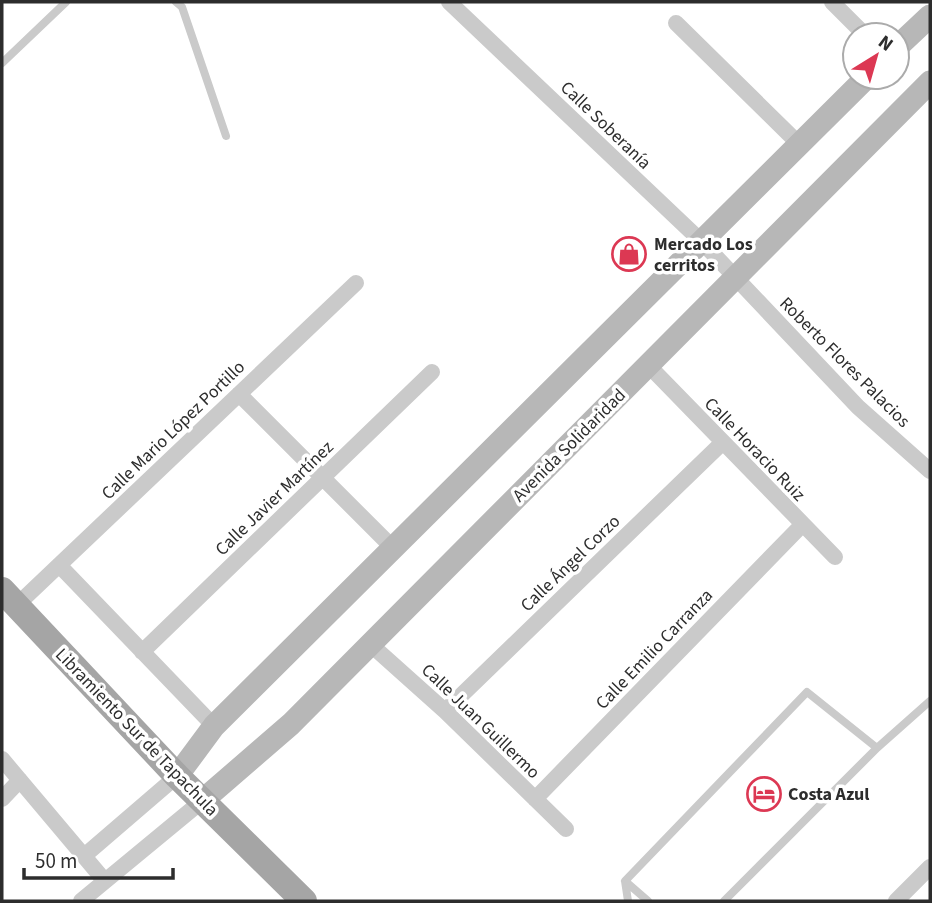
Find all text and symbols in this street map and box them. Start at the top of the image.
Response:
north arrow [841,21,911,91]
text: N [872,29,899,58]
street label: Calle Soberanía [555,76,657,175]
place label: Mercado Los cerritos [654,232,753,278]
shop icon: Mercado Los cerritos [610,235,648,273]
street label: Roberto Flores Palacios [774,291,916,433]
street label: Calle Mario López Portillo [96,355,251,506]
street label: Avenida Solidaridad [507,383,632,508]
street label: Calle Horacio Ruiz [699,392,811,507]
street label: Calle Javier Martínez [210,435,339,561]
street label: Calle Ángel Corzo [515,509,626,618]
street label: Calle Emilio Carranza [590,584,719,715]
street label: Libramiento Sur de Tapachula [50,643,224,822]
street label: Calle Juan Guillermo [416,658,546,785]
hotel icon: Costa Azul [745,775,783,813]
place label: Costa Azul [788,782,869,807]
scale bar [24,836,173,880]
text: 50 m [35,846,77,876]

